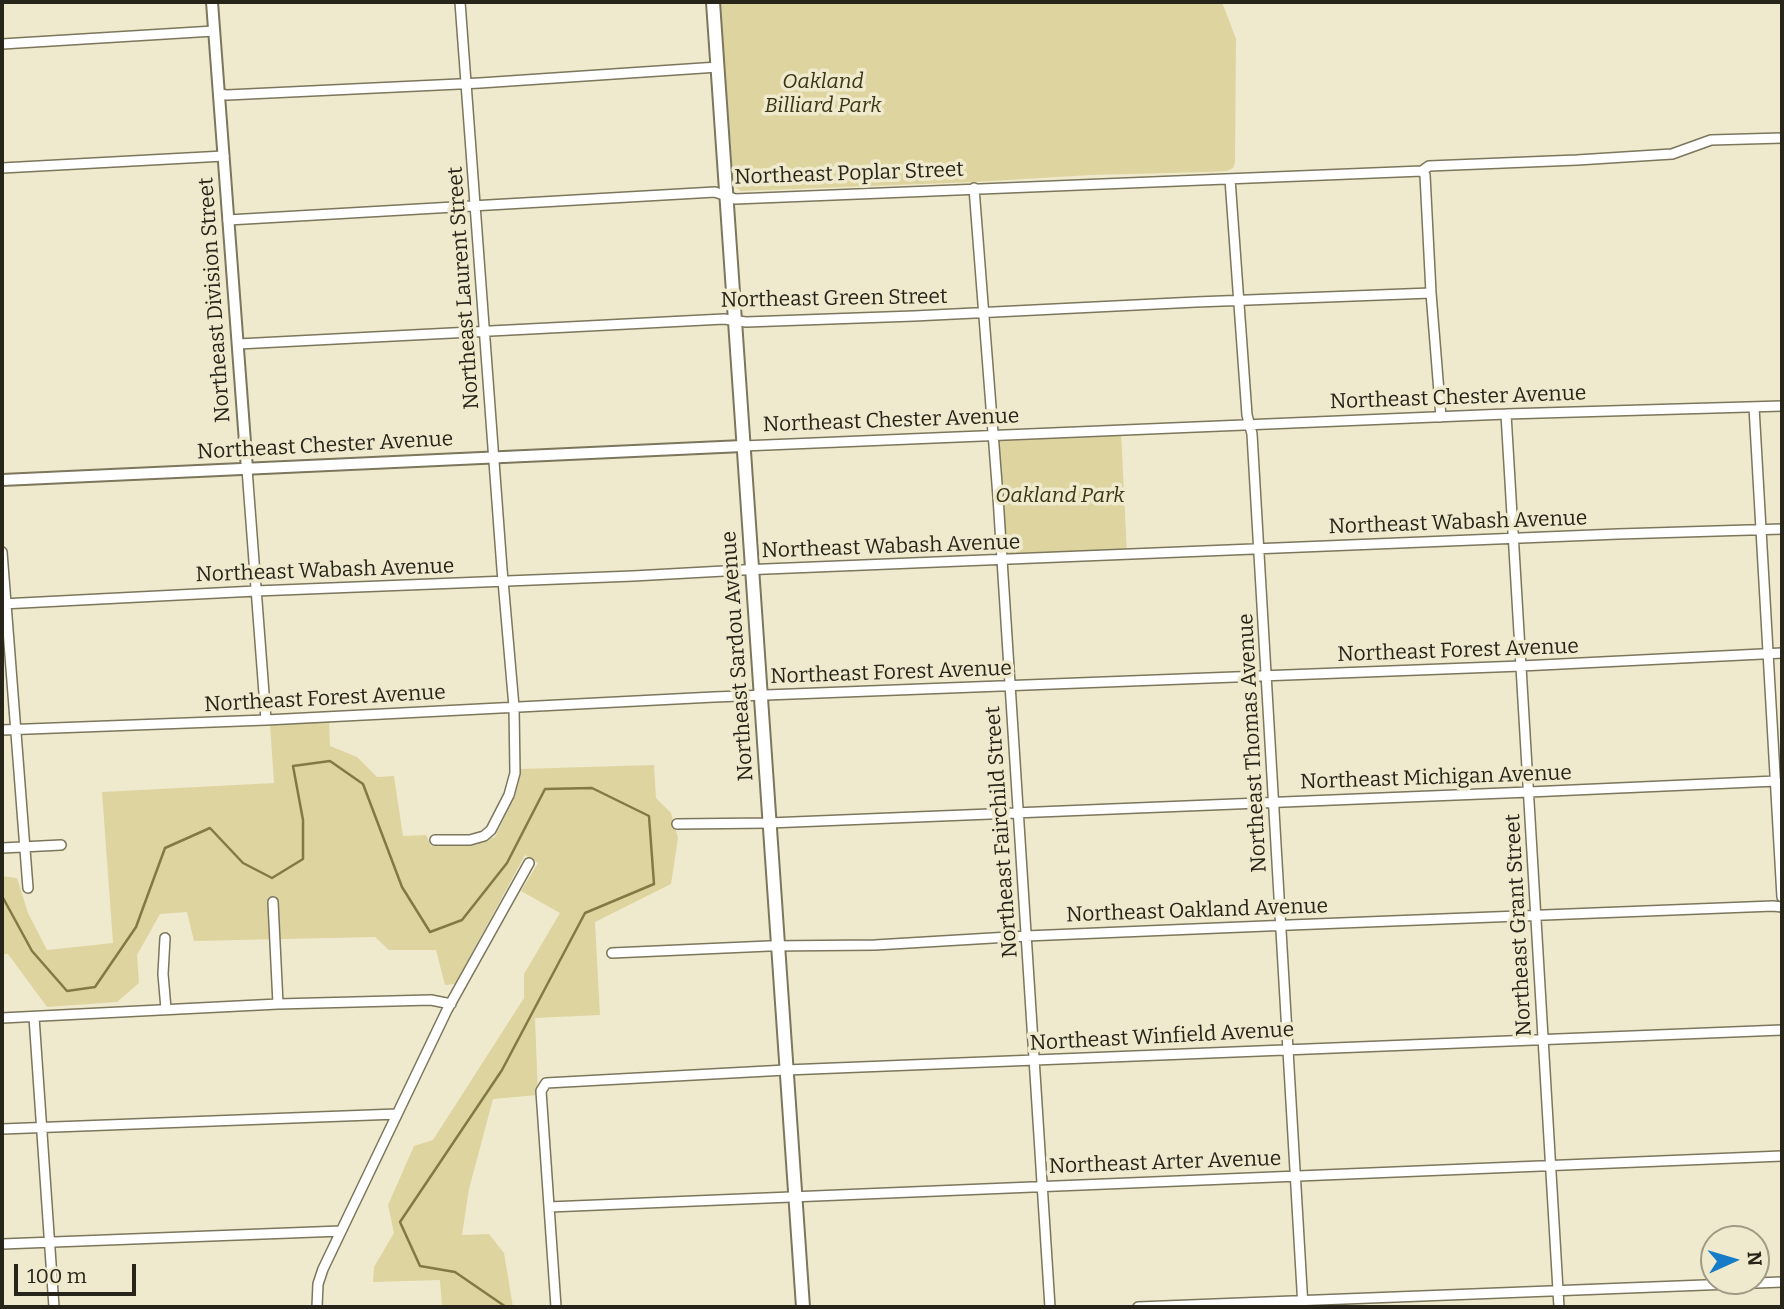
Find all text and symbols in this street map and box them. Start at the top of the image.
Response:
park label: Oakland Billiard Park [764,69,882,119]
street label: Northeast Poplar Street [734,157,964,191]
street label: Northeast Laurent Street [443,166,485,410]
street label: Northeast Division Street [194,176,236,424]
street label: Northeast Green Street [720,284,948,314]
street label: Northeast Chester Avenue [1329,381,1587,415]
street label: Northeast Chester Avenue [762,404,1020,438]
street label: Northeast Chester Avenue [196,427,454,465]
park label: Oakland Park [995,483,1125,509]
street label: Northeast Wabash Avenue [1328,506,1588,540]
street label: Northeast Sardou Avenue [717,530,759,782]
street label: Northeast Wabash Avenue [761,530,1021,564]
street label: Northeast Wabash Avenue [195,554,455,588]
street label: Northeast Thomas Avenue [1234,613,1272,873]
street label: Northeast Forest Avenue [1337,634,1579,668]
street label: Northeast Forest Avenue [770,656,1012,690]
street label: Northeast Forest Avenue [204,680,446,718]
street label: Northeast Fairchild Street [981,705,1023,959]
street label: Northeast Michigan Avenue [1300,761,1572,795]
street label: Northeast Grant Street [1501,813,1537,1037]
street label: Northeast Oakland Avenue [1066,894,1328,928]
street label: Northeast Winfield Avenue [1029,1017,1295,1057]
street label: Northeast Arter Avenue [1048,1146,1282,1180]
north arrow [1700,1225,1770,1295]
scale bar [18,1250,140,1294]
text: N [1742,1251,1766,1267]
text: 100 m [27,1263,87,1289]

